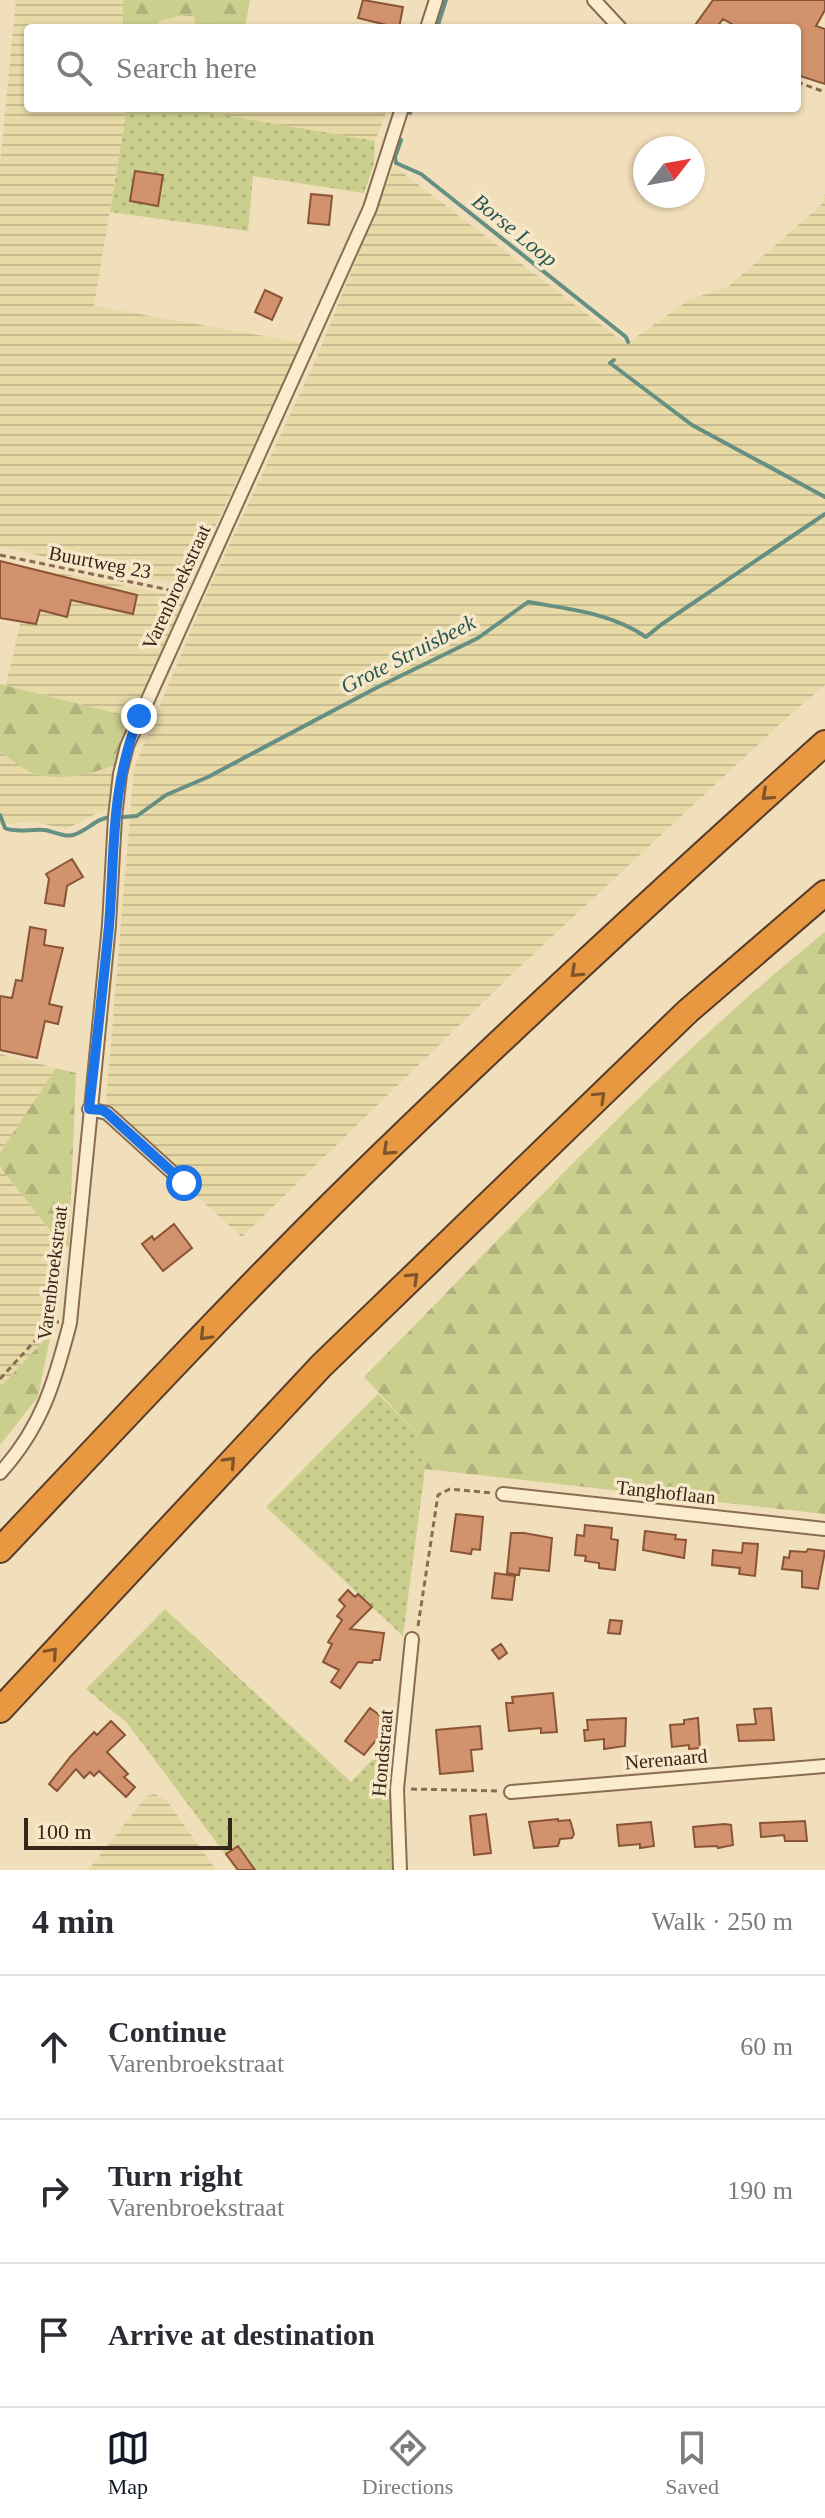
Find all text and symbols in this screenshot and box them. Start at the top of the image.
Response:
search box [24,24,801,112]
icon: search [52,46,96,90]
text: Search here [116,51,257,84]
north arrow [633,136,705,208]
water label: Borse Loop [467,188,563,272]
street label: Varenbroekstraat [137,521,215,653]
street label: Buurtweg 23 [47,541,153,584]
water label: Grote Struisbeek [337,609,481,699]
route end [121,698,157,734]
one-way arrow [762,786,777,800]
one-way arrow [571,962,585,977]
one-way arrow [591,1092,605,1106]
one-way arrow [382,1141,397,1155]
route start [166,1165,202,1201]
street label: Varenbroekstraat [33,1204,71,1342]
one-way arrow [404,1273,418,1287]
one-way arrow [199,1326,214,1340]
one-way arrow [220,1457,234,1472]
street label: Tanghoflaan [615,1476,717,1509]
one-way arrow [43,1647,57,1662]
street label: Hondstraat [367,1708,397,1798]
street label: Nerenaard [624,1744,708,1774]
scale bar [24,1814,232,1850]
text: 100 m [36,1819,92,1844]
text: 4 min [32,1903,114,1940]
text: Walk · 250 m [651,1907,793,1936]
text: Continue [108,2015,226,2048]
icon: ahead [32,2025,76,2069]
text: 60 m [740,2032,793,2061]
text: Varenbroekstraat [108,2049,284,2078]
text: Turn right [108,2159,243,2192]
icon: right [32,2169,76,2213]
text: 190 m [727,2176,793,2205]
text: Varenbroekstraat [108,2193,284,2222]
icon: arrive [32,2313,76,2357]
text: Arrive at destination [108,2318,375,2351]
tab: Map [106,2426,150,2500]
tab: Directions [362,2426,453,2500]
tab: Saved [665,2426,719,2500]

